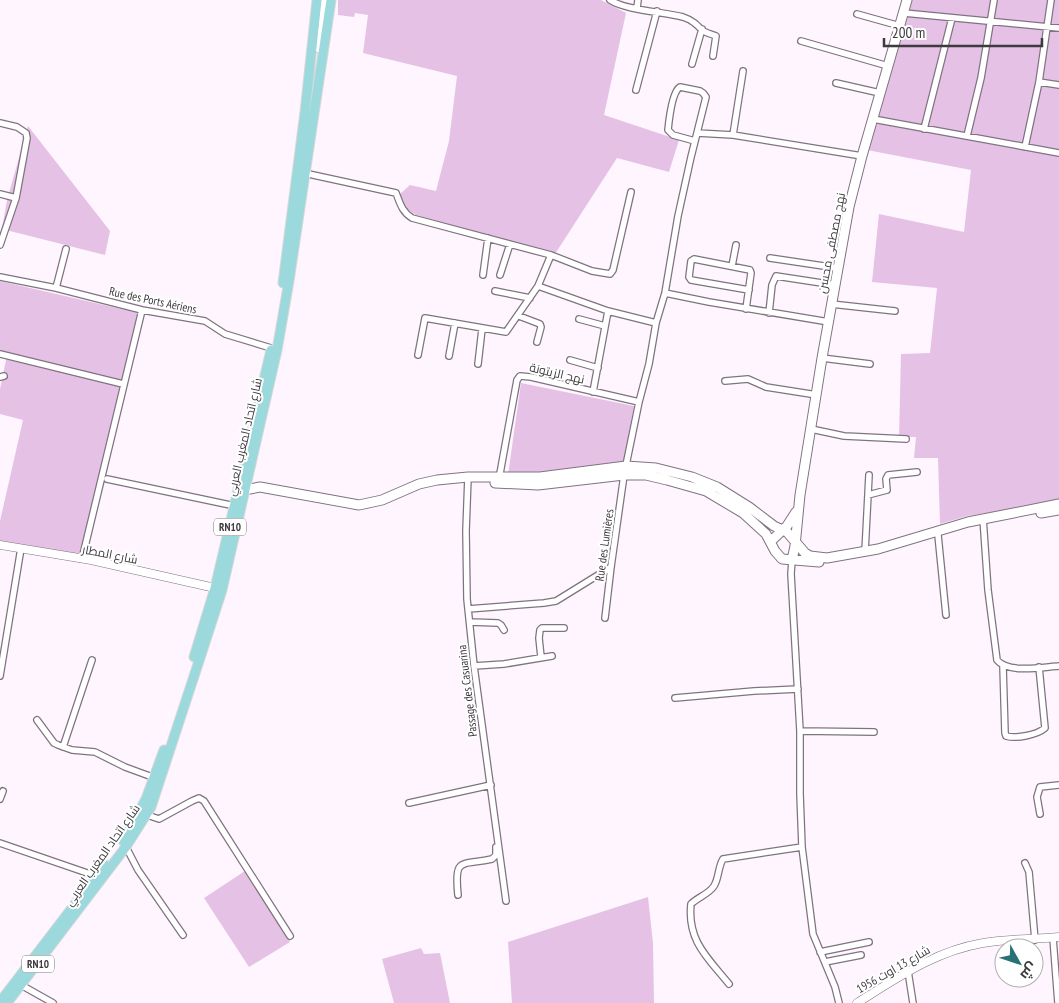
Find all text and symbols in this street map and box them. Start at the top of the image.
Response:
scale bar [884,15,1042,47]
text: 200 m [892,23,925,42]
street label: نهج مصطفى محسن [814,191,849,295]
street label: Rue des Ports Aériens [108,283,198,317]
street label: نهج الزيتونة [528,359,586,388]
street label: شارع اتحاد المغرب العربي [223,376,268,498]
street label: Rue des Lumières [591,508,617,582]
road number: RN10 [214,518,246,536]
street label: شارع المطار [80,541,139,568]
street label: Passage des Casuarina [454,644,480,738]
street label: شارع اتحاد المغرب العربي [61,801,145,910]
north arrow [994,938,1044,988]
street label: شارع 13 اوت 1956 [853,942,933,997]
road number: RN10 [22,956,54,972]
text: ش [1016,959,1042,984]

